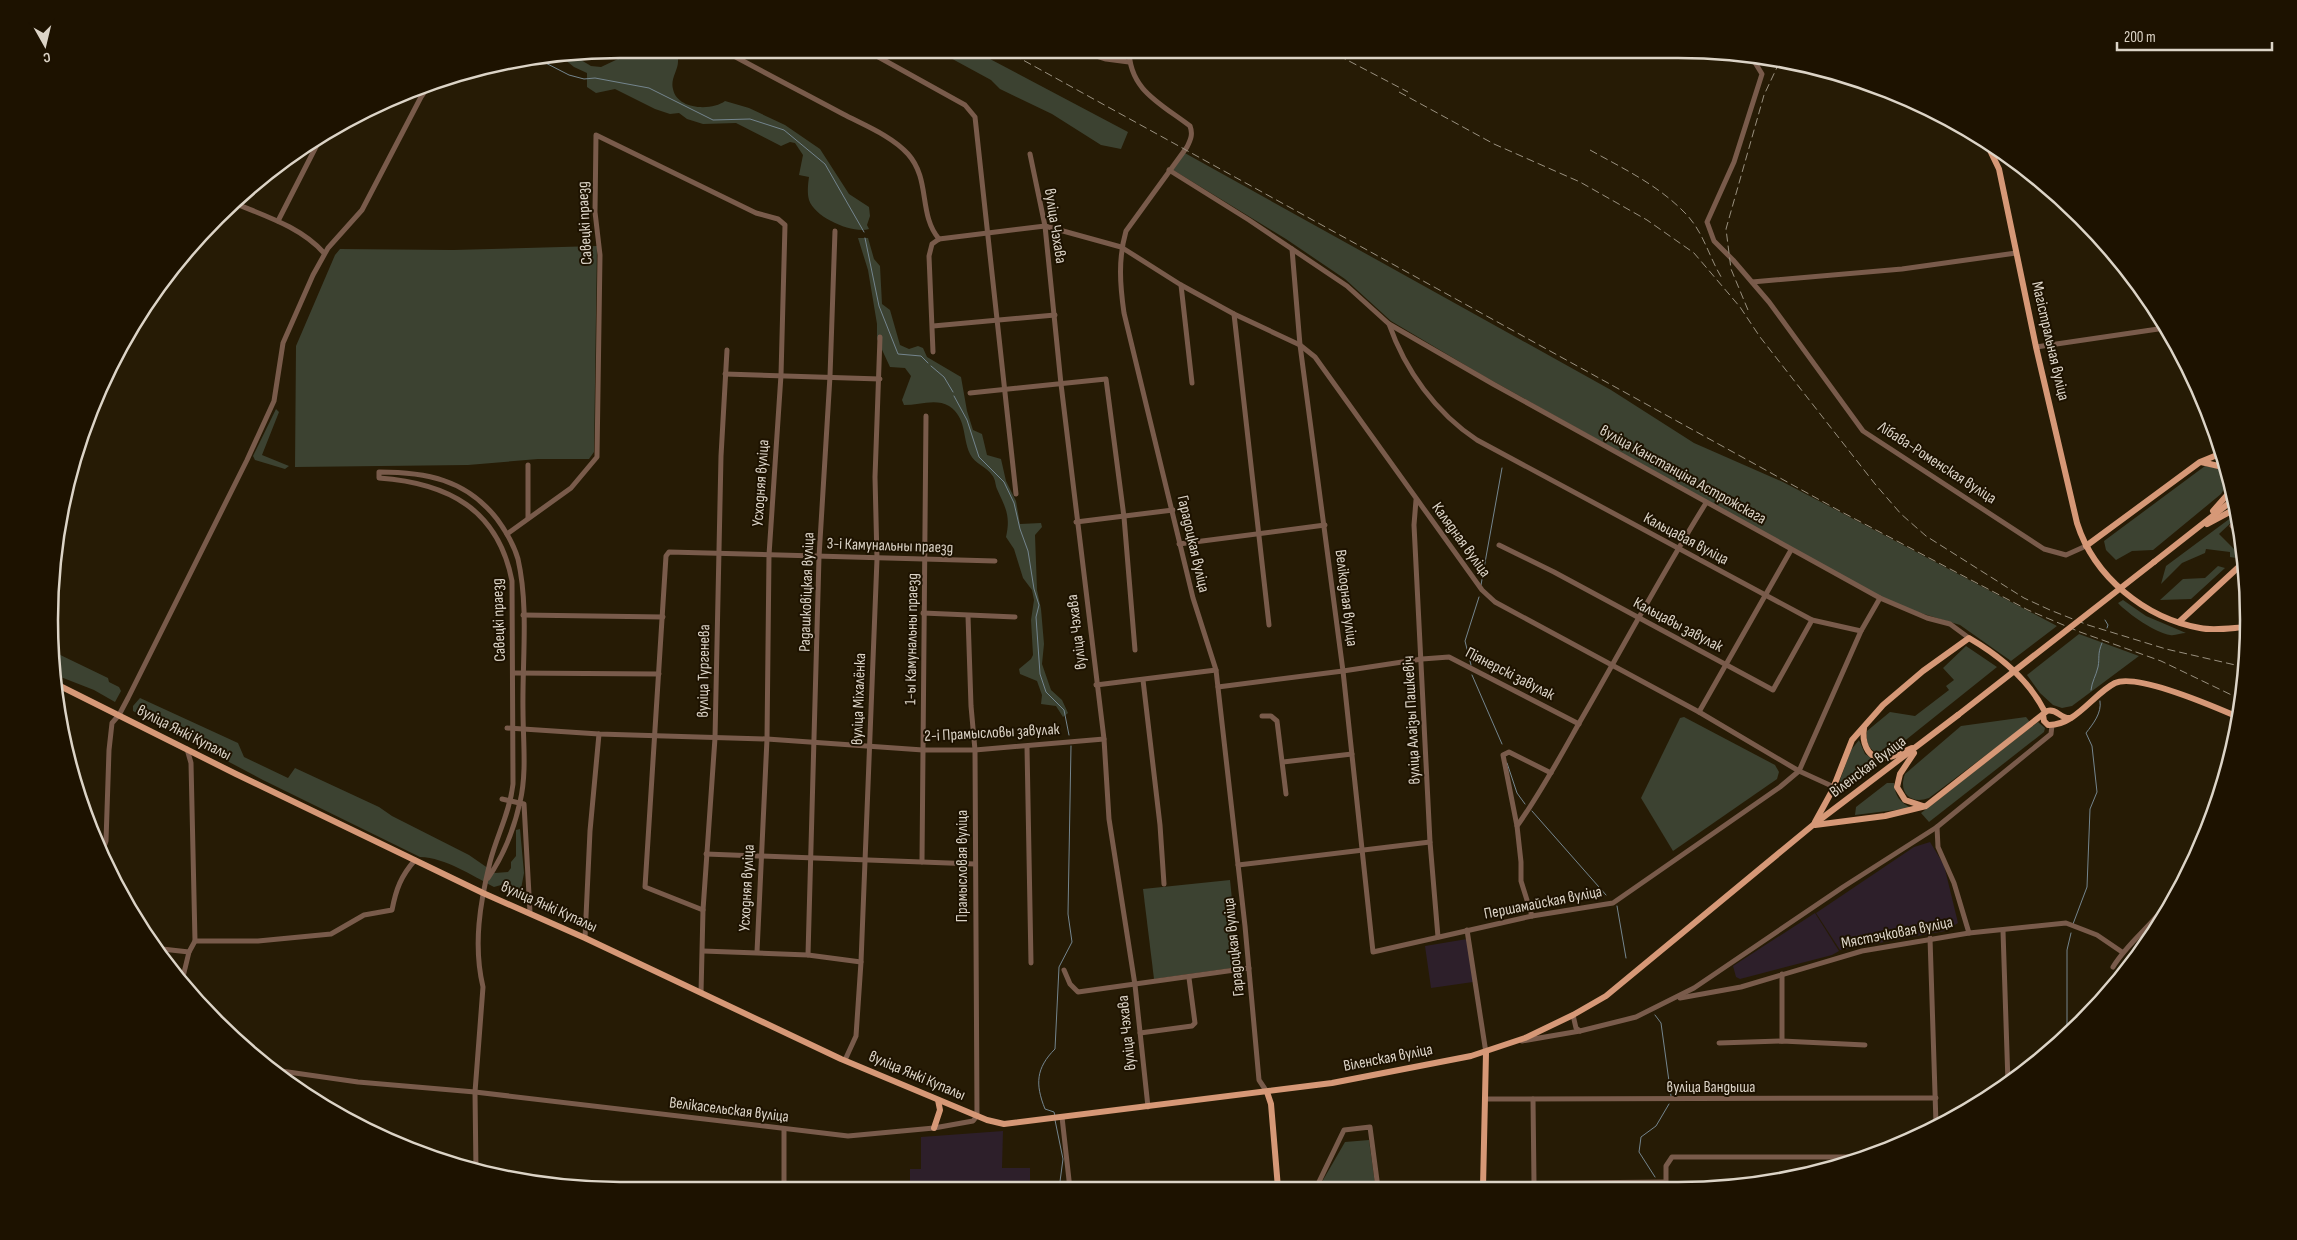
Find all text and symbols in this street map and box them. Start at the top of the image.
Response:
north arrow [20,20,70,70]
scale bar [2117,20,2272,52]
text: 200 m [2124,28,2156,47]
text: С [42,48,51,66]
street label: Савецкі праезд [573,181,597,265]
street label: вуліца Чэхава [1040,187,1070,265]
street label: Магістральная вуліца [2027,280,2073,402]
street label: Лібава-Роменская вуліца [1873,417,2000,508]
street label: вуліца Канстанціна Астрожскага [1596,421,1770,529]
street label: Усходняя вуліца [748,439,774,527]
street label: Гарадоцкая вуліца [1173,494,1213,594]
street label: Калядная вуліца [1428,499,1494,581]
street label: Кальцавая вуліца [1640,509,1732,569]
street label: Радашковіцкая вуліца [795,532,819,652]
street label: 3-і Камунальны праезд [826,534,954,558]
street label: Велікодная вуліца [1331,549,1361,647]
street label: 1-ы Камунальны праезд [901,573,923,705]
street label: Савецкі праезд [488,578,510,662]
street label: вуліца Чэхава [1063,593,1091,671]
street label: Кальцавы завулак [1630,593,1727,657]
street label: вуліца Тургенева [694,624,714,718]
street label: Піянерскі завулак [1462,643,1559,705]
street label: вуліца Міхалёнка [848,653,870,745]
street label: вуліца Алаізы Пашкевіч [1399,655,1425,785]
street label: вуліца Янкі Купалы [134,701,234,765]
street label: 2-і Прамысловы завулак [924,720,1061,746]
street label: Віленская вуліца [1826,732,1910,802]
street label: Прамысловая вуліца [953,810,972,922]
street label: Усходняя вуліца [735,844,759,932]
street label: вуліца Янкі Купалы [498,877,600,937]
street label: Першамайская вуліца [1482,882,1604,924]
street label: Гарадоцкая вуліца [1219,897,1249,997]
street label: Мястэчковая вуліца [1839,913,1955,953]
street label: вуліца Чэхава [1114,994,1140,1072]
street label: Віленская вуліца [1342,1040,1434,1076]
street label: вуліца Янкі Купалы [866,1047,968,1105]
street label: вуліца Вандыша [1667,1078,1755,1097]
street label: Велікасельская вуліца [668,1093,790,1127]

